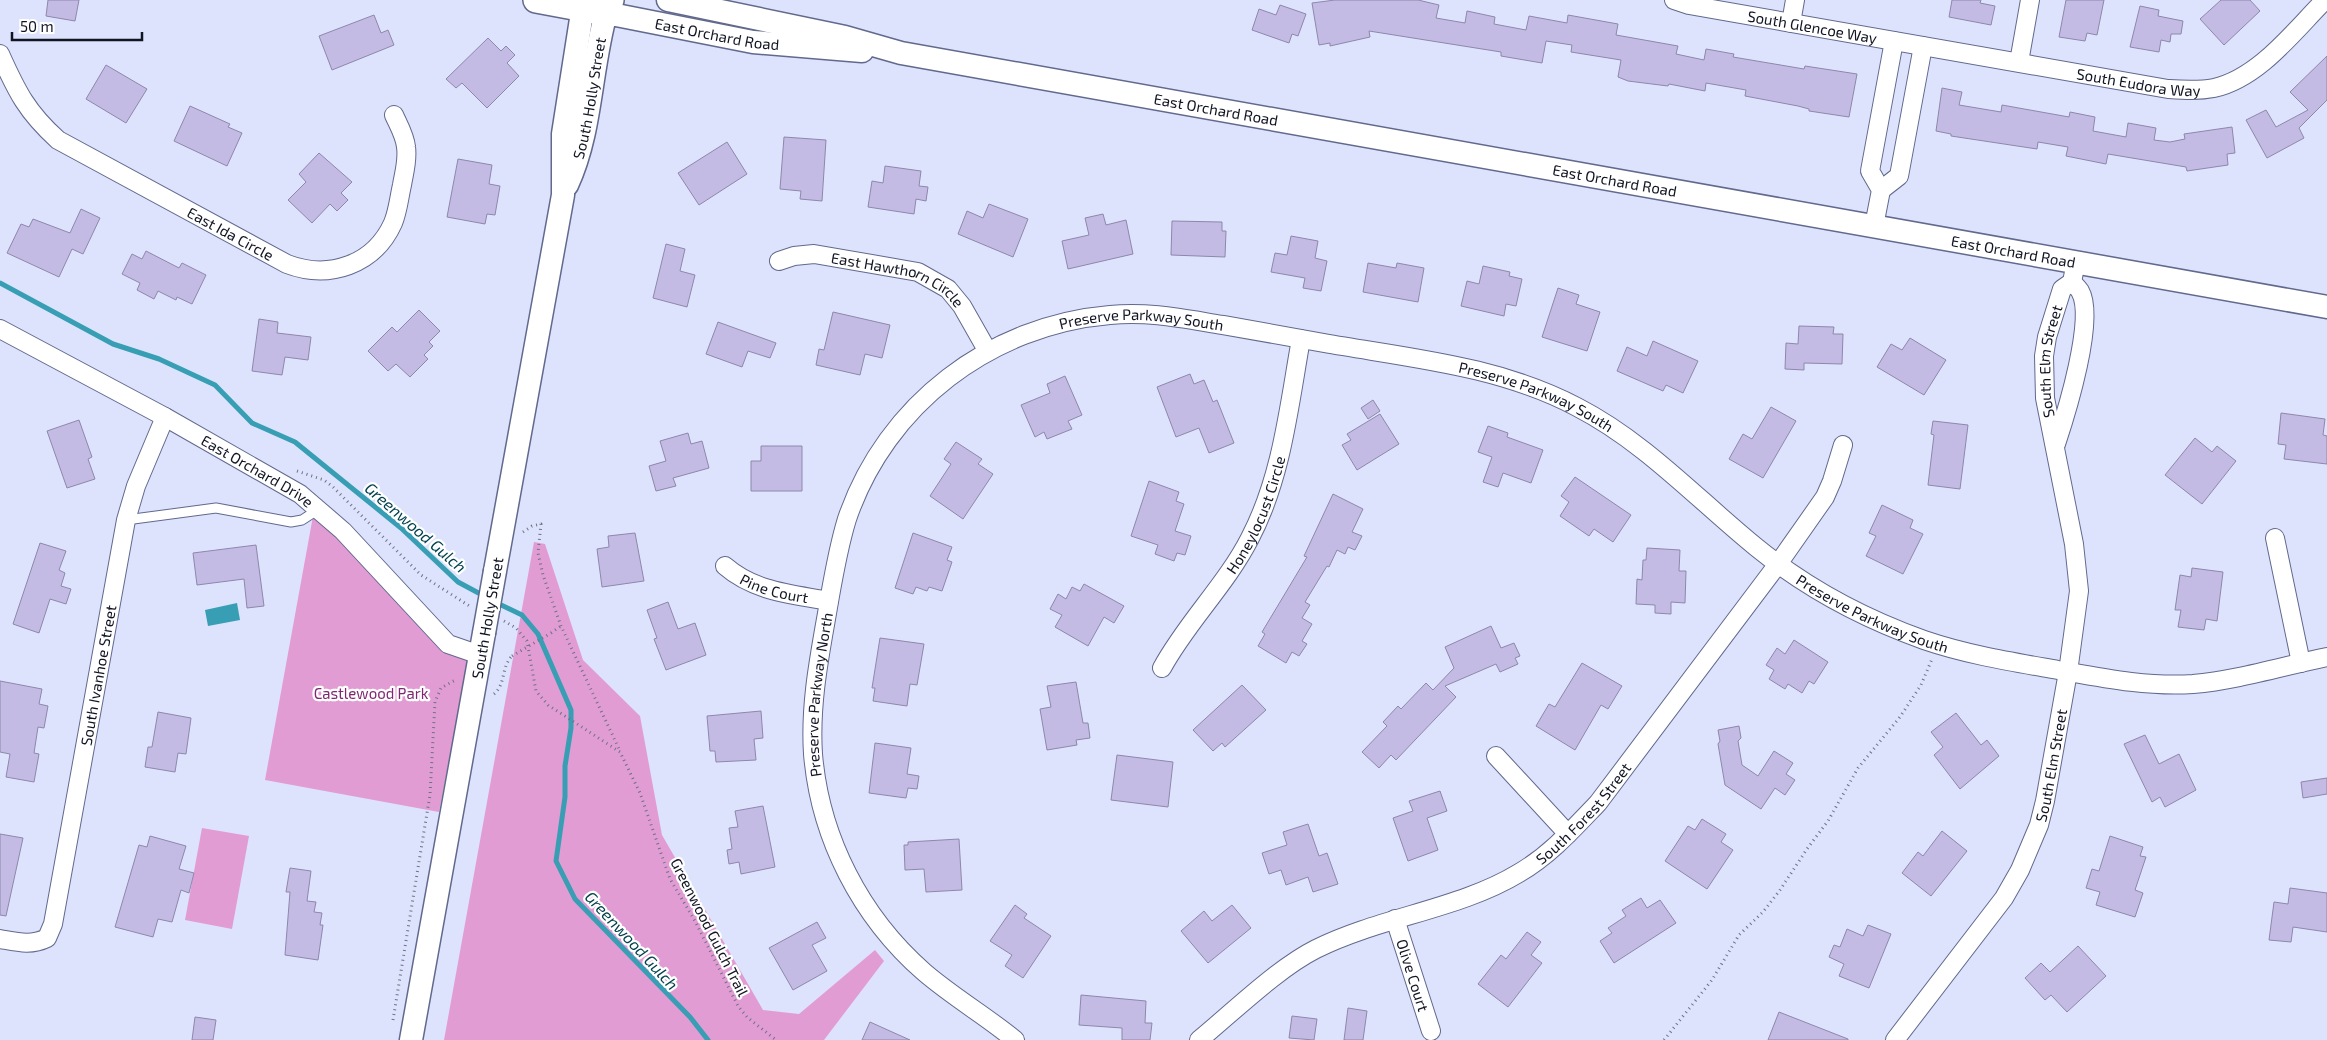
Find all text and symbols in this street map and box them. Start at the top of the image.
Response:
street label: South Glencoe Way [1746,6,1879,47]
scale bar [12,10,142,42]
street label: East Orchard Road [653,14,780,53]
text: 50 m [20,17,54,35]
street label: South Holly Street [569,36,609,161]
street label: South Eudora Way [2075,64,2201,99]
street label: East Orchard Road [1152,89,1280,129]
street label: East Orchard Road [1551,160,1678,200]
street label: East Ida Circle [184,203,277,264]
street label: East Orchard Road [1950,231,2077,271]
street label: East Hawthorn Circle [830,248,968,311]
street label: South Elm Street [2034,302,2066,419]
street label: Preserve Parkway South [1057,305,1225,334]
street label: Preserve Parkway South [1457,358,1617,435]
street label: East Orchard Drive [198,431,317,511]
street label: Honeylocust Circle [1222,454,1288,577]
water label: Greenwood Gulch [362,478,470,576]
street label: South Holly Street [467,556,507,680]
street label: Pine Court [737,570,810,606]
street label: Preserve Parkway South [1793,570,1951,656]
street label: South Ivanhoe Street [76,603,120,747]
street label: Preserve Parkway North [803,611,836,778]
park label: Castlewood Park [314,684,429,702]
street label: South Elm Street [2031,707,2070,824]
street label: South Forest Street [1532,759,1634,868]
street label: Greenwood Gulch Trail [667,855,753,1000]
water label: Greenwood Gulch [581,887,683,993]
street label: Olive Court [1393,937,1433,1014]

